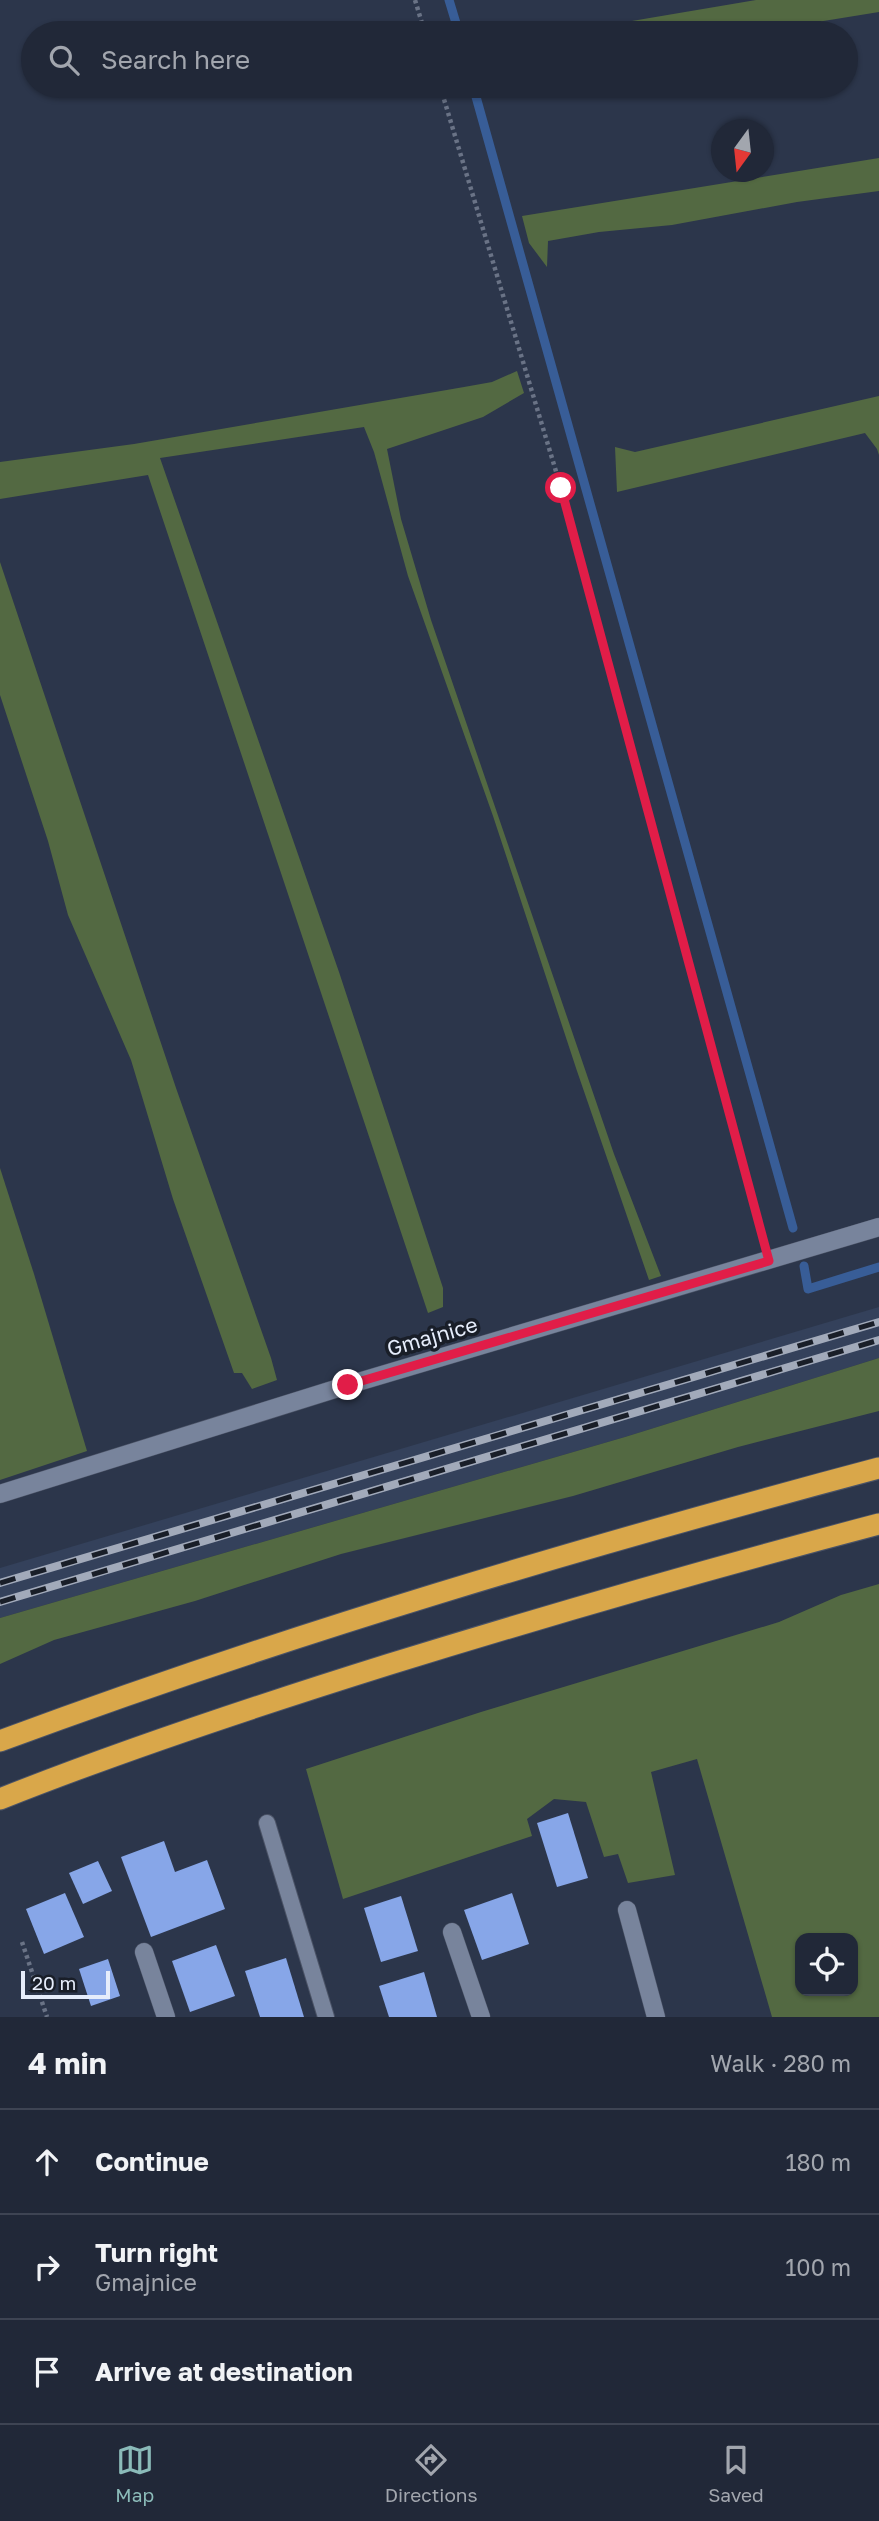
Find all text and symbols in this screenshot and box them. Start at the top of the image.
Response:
search box [21,21,858,98]
icon: search [45,41,83,79]
text: Search here [101,44,250,75]
north arrow [711,119,774,182]
route start [545,472,576,503]
street label: Gmajnice [384,1311,480,1361]
route end [332,1369,363,1400]
map controls [795,1933,858,1996]
button: locate [795,1933,858,1996]
scale bar [21,1968,110,2000]
text: 20 m [32,1971,76,1994]
text: 4 min [28,2045,107,2081]
text: Walk · 280 m [710,2049,851,2077]
icon: ahead [28,2143,66,2181]
text: Continue [95,2146,209,2177]
text: 180 m [785,2148,851,2176]
text: Turn right [95,2237,218,2268]
icon: right [28,2248,66,2286]
text: 100 m [785,2253,851,2281]
text: Gmajnice [95,2268,197,2296]
icon: arrive [28,2353,66,2391]
text: Arrive at destination [95,2356,353,2387]
tab: Map [115,2441,154,2506]
tab: Directions [385,2441,478,2506]
tab: Saved [708,2441,764,2506]

